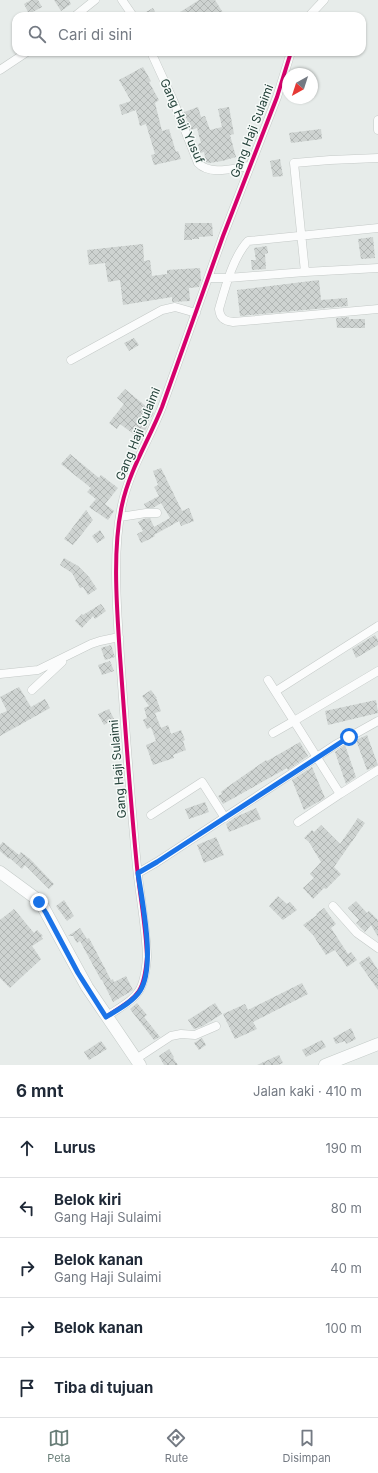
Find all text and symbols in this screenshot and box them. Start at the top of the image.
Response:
search box [12,12,366,56]
icon: search [26,23,48,45]
text: Cari di sini [58,25,132,44]
north arrow [282,68,318,104]
street label: Gang Haji Yusuf [157,76,208,166]
street label: Gang Haji Sulaimi [227,82,276,180]
street label: Gang Haji Sulaimi [112,385,163,483]
street label: Gang Haji Sulaimi [106,719,129,819]
route start [340,728,358,746]
route end [30,893,48,911]
text: 6 mnt [16,1081,63,1101]
text: Jalan kaki · 410 m [253,1083,362,1099]
icon: ahead [16,1137,38,1159]
text: Lurus [54,1138,96,1157]
text: 190 m [325,1140,362,1156]
text: Belok kiri [54,1190,121,1209]
icon: left [16,1197,38,1219]
text: 80 m [331,1200,362,1216]
text: Gang Haji Sulaimi [54,1209,161,1225]
text: Belok kanan [54,1250,143,1269]
icon: right [16,1257,38,1279]
text: 40 m [330,1260,362,1276]
text: Gang Haji Sulaimi [54,1269,161,1285]
icon: right [16,1317,38,1339]
text: Belok kanan [54,1318,143,1337]
text: 100 m [325,1320,362,1336]
icon: arrive [16,1377,38,1399]
text: Tiba di tujuan [54,1378,153,1397]
tab: Peta [47,1427,70,1465]
tab: Rute [165,1427,188,1465]
tab: Disimpan [283,1427,331,1465]

